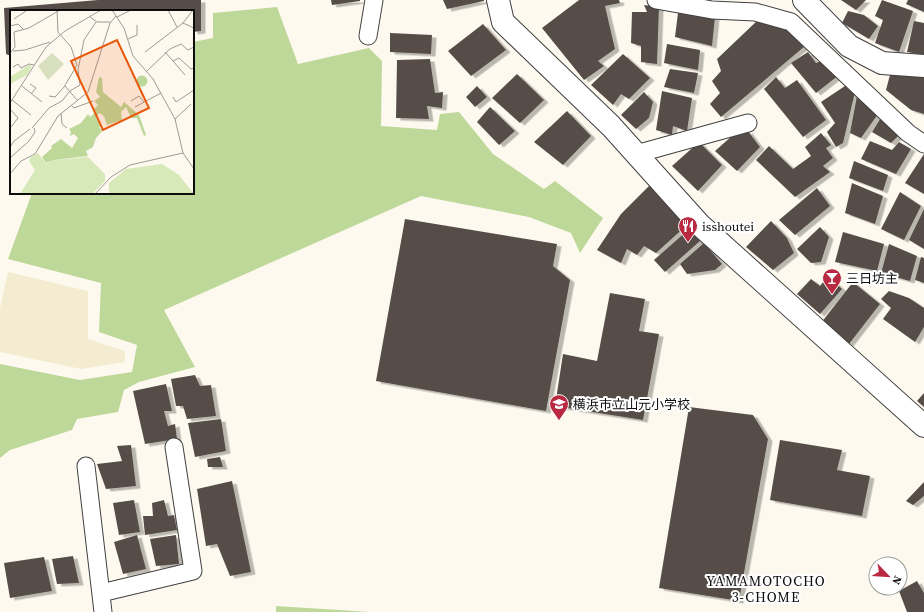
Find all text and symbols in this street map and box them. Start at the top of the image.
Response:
inset map [10,10,194,194]
restaurant icon: isshoutei [677,215,699,243]
place label: isshoutei [702,218,754,235]
bar icon: 三日坊主 [821,267,843,295]
place label: 三日坊主 [846,270,898,287]
school or university icon: 横浜市立山元小学校 [548,393,570,421]
place label: 横浜市立山元小学校 [573,396,690,413]
north arrow [868,556,908,596]
district label: YAMAMOTOCHO 3-CHOME [706,571,826,607]
text: N [888,573,905,587]

